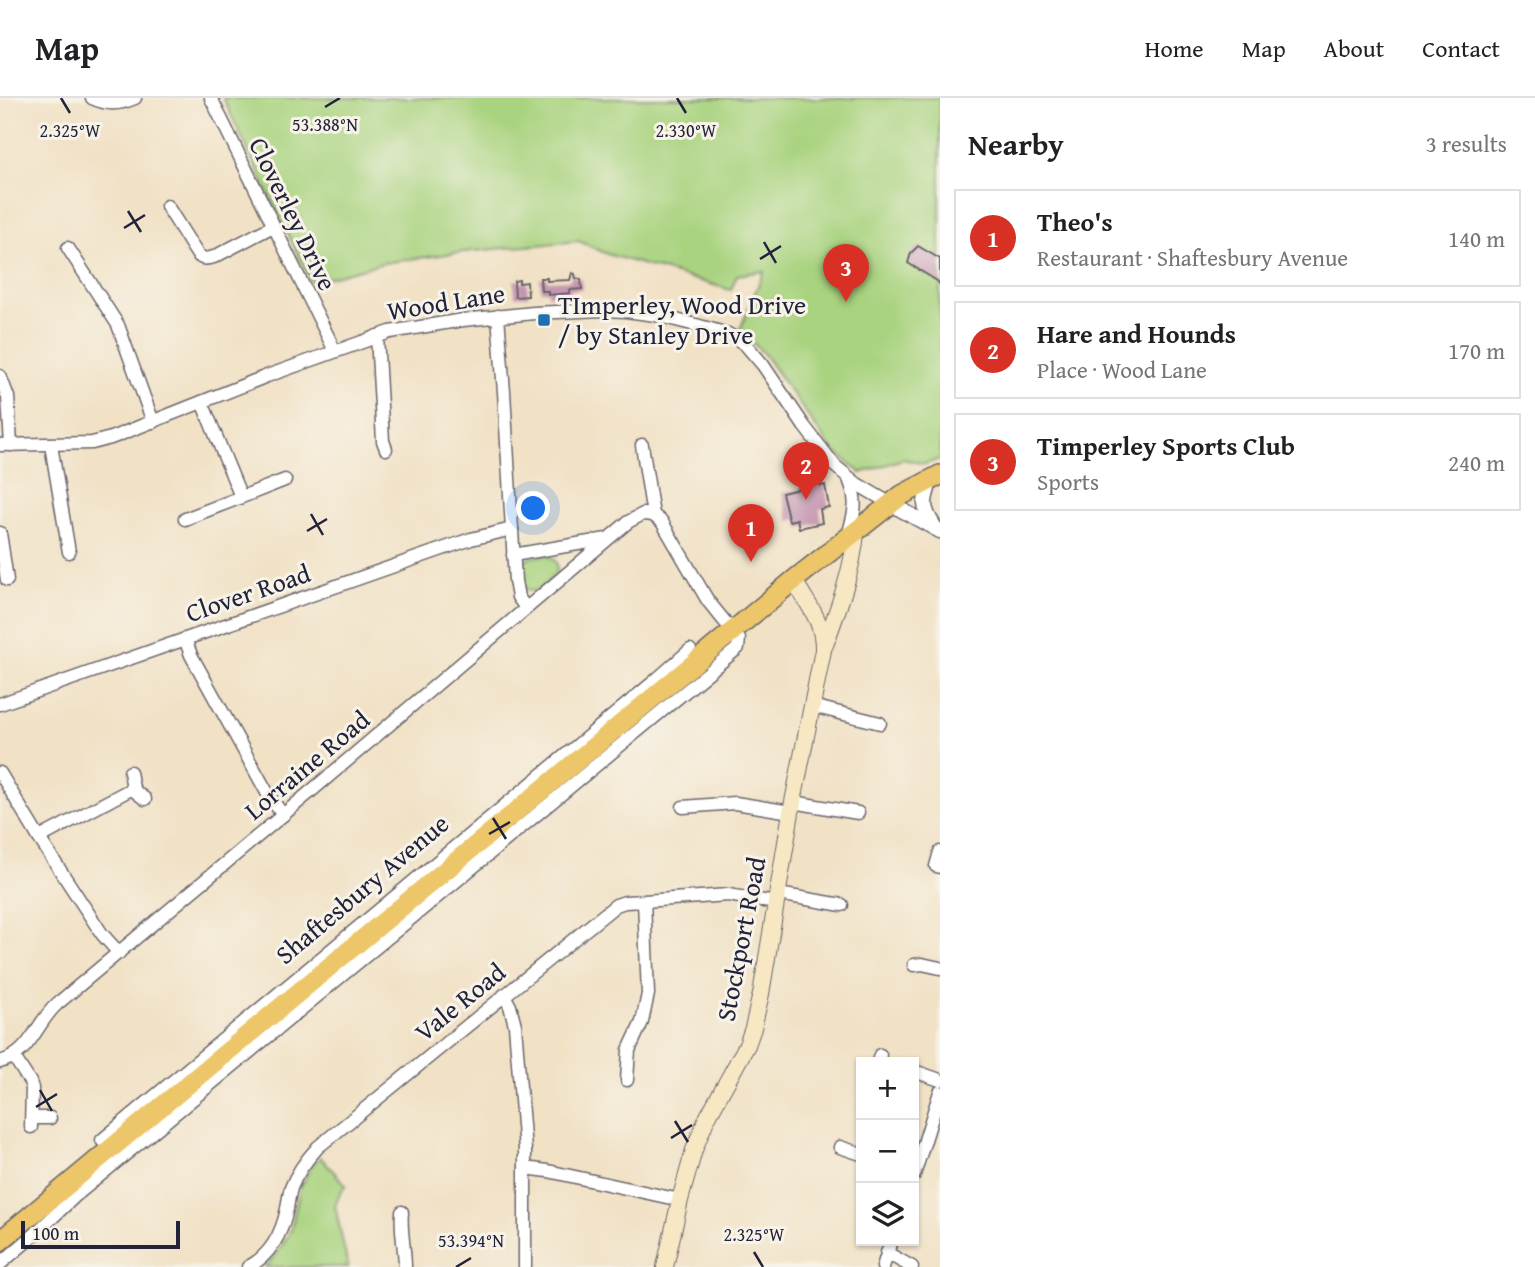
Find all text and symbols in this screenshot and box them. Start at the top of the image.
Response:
text: Map [35,24,99,72]
text: Home [1145,31,1204,66]
text: Map [1242,31,1286,66]
text: About [1324,31,1384,66]
text: Contact [1422,31,1500,66]
text: 53.388°N [292,111,358,138]
text: 2.325°W [40,117,101,144]
text: 2.330°W [656,117,717,144]
text: Nearby [968,122,1064,166]
text: 3 results [1426,127,1507,160]
street label: Cloverley Drive [240,131,347,297]
text: Theo's [1037,202,1113,241]
text: 1 [987,222,999,255]
text: 140 m [1448,222,1505,255]
text: Restaurant · Shaftesbury Avenue [1037,241,1348,274]
pin: 3 [823,244,869,302]
street label: Wood Lane [384,273,508,330]
place label: TImperley, Wood Drive / by Stanley Drive [558,285,806,354]
marker: TImperley, Wood Drive / by Stanley Drive [536,312,552,328]
text: Hare and Hounds [1037,314,1236,353]
text: 2 [987,334,999,367]
text: 170 m [1448,334,1505,367]
text: Place · Wood Lane [1037,353,1207,386]
text: Timperley Sports Club [1037,426,1295,465]
pin: 2 [783,442,829,500]
text: 3 [987,446,999,479]
text: 240 m [1448,446,1505,479]
text: Sports [1037,465,1099,498]
your location [516,491,550,525]
pin: 1 [728,504,774,562]
street label: Clover Road [180,553,316,632]
street label: Lorraine Road [235,700,378,829]
street label: Shaftesbury Avenue [266,804,457,973]
street label: Stockport Road [705,853,776,1024]
street label: Vale Road [406,953,514,1051]
map controls [856,1057,919,1246]
button: + [856,1057,919,1120]
button: − [856,1120,919,1183]
button: layers [856,1183,919,1246]
scale bar [21,1218,180,1250]
text: 100 m [32,1219,79,1247]
text: 2.325°W [724,1221,785,1248]
text: 53.394°N [438,1227,504,1254]

